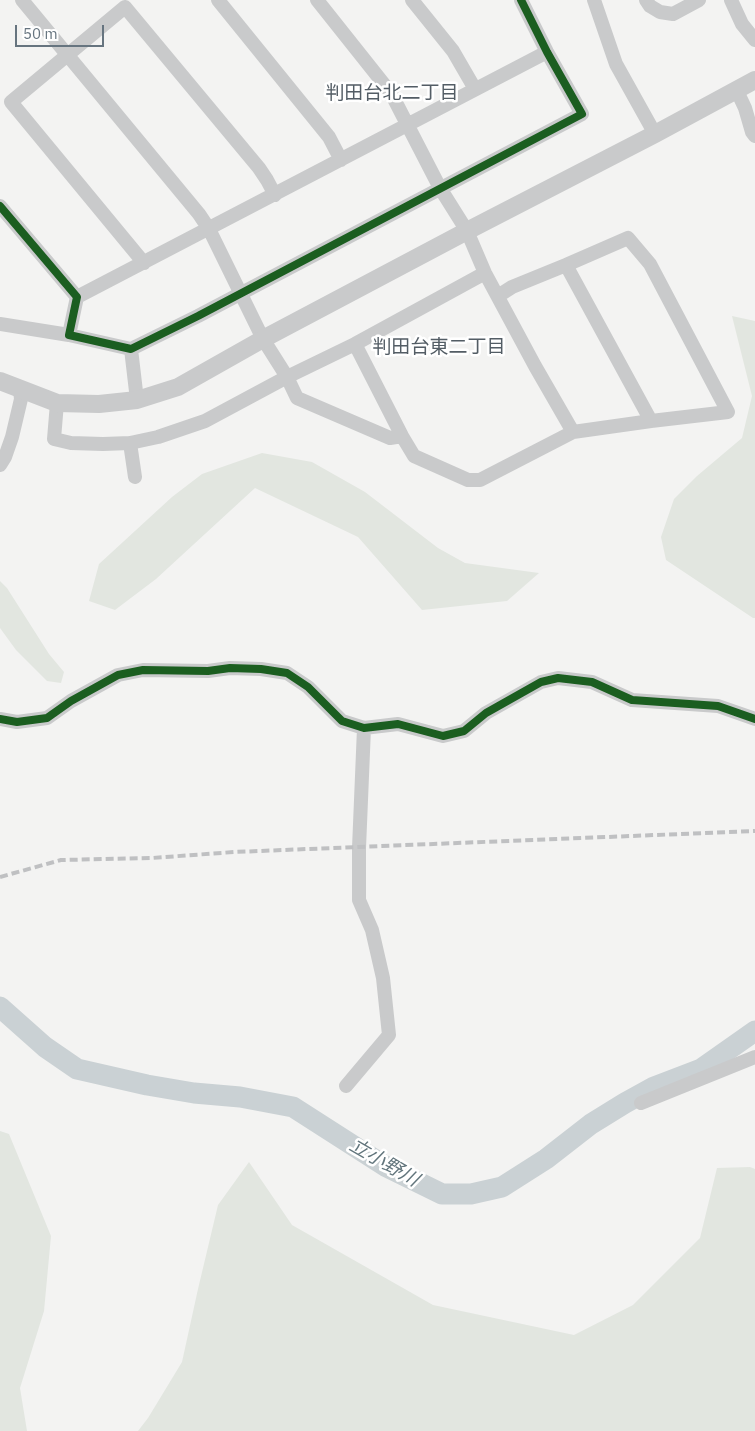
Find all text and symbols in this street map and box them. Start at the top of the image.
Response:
scale bar [18,15,106,47]
text: 50 m [23,24,58,43]
district label: 判田台北二丁目 [326,83,458,105]
district label: 判田台東二丁目 [373,337,505,359]
water label: 立小野川 [345,1134,423,1192]

